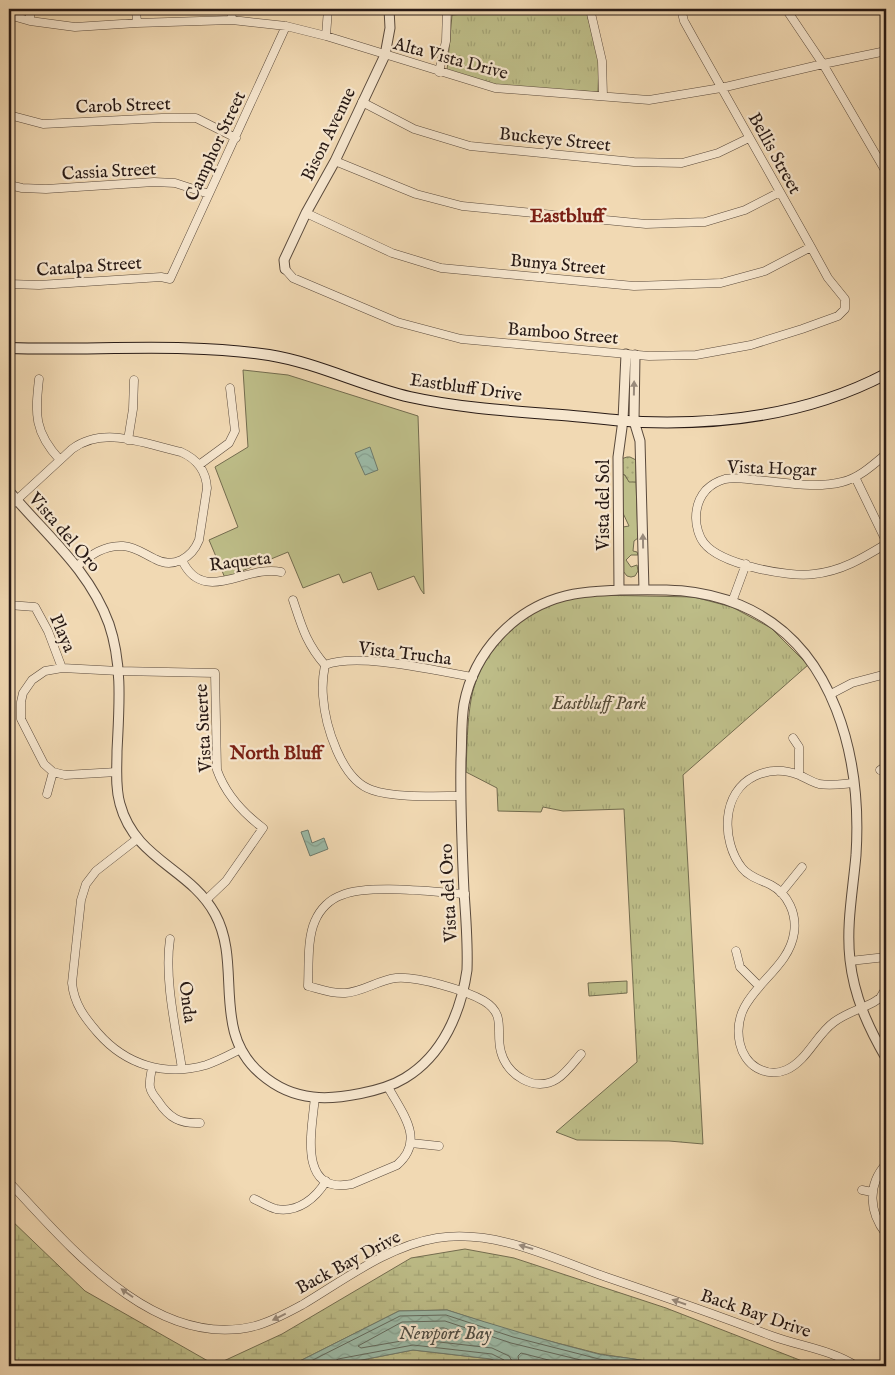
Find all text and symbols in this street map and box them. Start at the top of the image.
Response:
street label: Alta Vista Drive [390,33,510,86]
street label: Bison Avenue [297,84,362,185]
street label: Camphor Street [181,88,252,205]
street label: Carob Street [75,93,171,120]
street label: Bellis Street [742,109,806,199]
street label: Buckeye Street [498,123,612,158]
street label: Cassia Street [61,159,157,186]
district label: Eastbluff [530,204,607,229]
street label: Bunya Street [509,250,607,281]
street label: Catalpa Street [36,252,143,283]
street label: Bamboo Street [506,318,619,351]
street label: Eastbluff Drive [408,369,523,408]
one-way arrow [631,380,639,396]
street label: Vista Hogar [726,456,818,483]
street label: Vista del Sol [593,459,616,552]
street label: Vista del Oro [22,487,105,578]
one-way arrow [638,533,646,549]
street label: Raqueta [208,547,272,578]
street label: Playa [43,611,80,656]
street label: Vista Trucha [356,637,453,672]
street label: Vista Suerte [191,683,218,774]
park label: Eastbluff Park [551,693,646,716]
district label: North Bluff [229,742,325,766]
street label: Vista del Oro [435,843,464,944]
street label: Onda [173,980,201,1025]
street label: Back Bay Drive [292,1226,405,1301]
one-way arrow [518,1243,533,1251]
street label: Back Bay Drive [697,1285,814,1344]
one-way arrow [120,1288,134,1298]
one-way arrow [671,1298,686,1306]
one-way arrow [272,1313,286,1321]
water label: Newport Bay [399,1322,492,1346]

